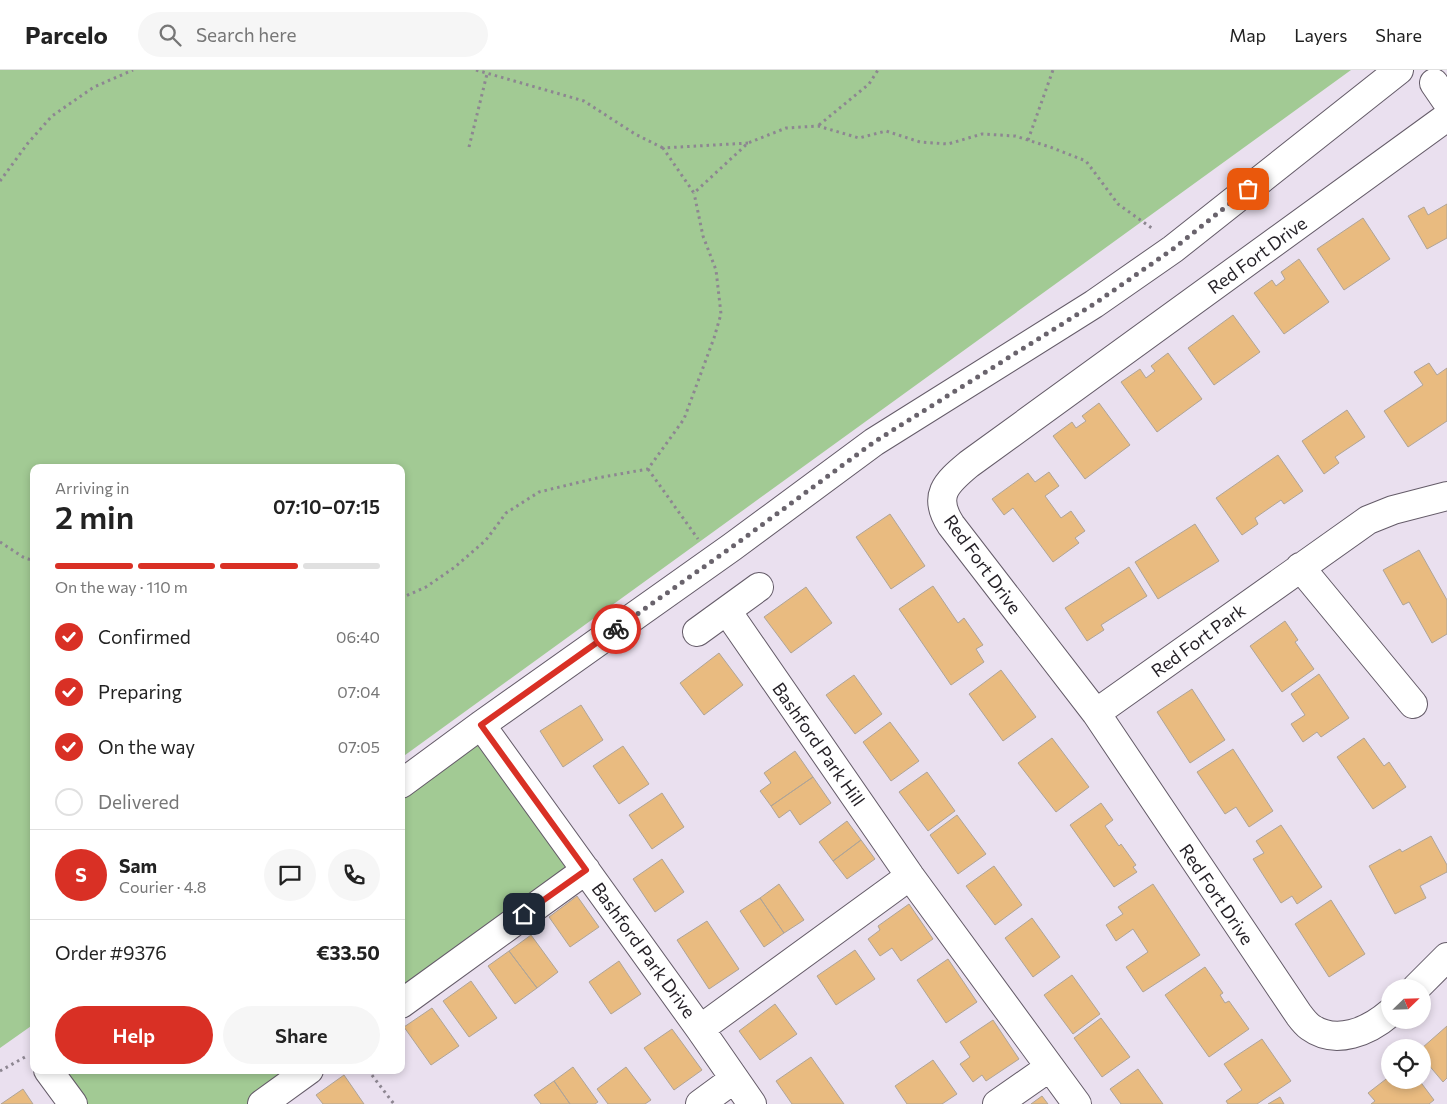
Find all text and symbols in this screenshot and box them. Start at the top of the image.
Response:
search box [138,12,488,57]
text: Parcelo [25,20,108,49]
icon: search [156,21,184,49]
text: Search here [196,23,296,46]
text: Map [1229,24,1266,46]
text: Layers [1294,24,1347,46]
text: Share [1375,24,1422,46]
pin [1227,168,1269,210]
icon: bag [1234,175,1262,203]
street label: Red Fort Drive [1203,212,1311,298]
text: Arriving in [55,478,129,497]
text: 07:10–07:15 [273,495,380,518]
text: 2 min [55,496,134,536]
street label: Red Fort Drive [940,510,1026,618]
text: On the way · 110 m [55,577,188,596]
street label: Red Fort Park [1147,598,1250,682]
courier [591,604,641,654]
icon: bike [602,615,630,643]
icon: check [55,623,83,651]
text: Confirmed [98,625,191,648]
text: 06:40 [336,627,380,646]
icon: check [55,678,83,706]
street label: Bashford Park Hill [768,678,870,810]
text: Preparing [98,680,182,703]
text: 07:04 [337,682,380,701]
icon: check [55,733,83,761]
text: On the way [98,735,195,758]
text: 07:05 [338,737,380,756]
text: Delivered [98,790,179,813]
street label: Red Fort Drive [1175,839,1259,949]
button: chat [264,849,316,901]
button: phone [328,849,380,901]
text: Sam [119,854,157,877]
text: S [75,863,87,886]
text: Courier · 4.8 [119,877,206,896]
street label: Bashford Park Drive [587,878,701,1022]
pin [503,893,545,935]
icon: home [510,900,538,928]
text: Order #9376 [55,941,167,964]
text: €33.50 [316,941,380,964]
north arrow [1381,979,1431,1029]
map controls [1381,979,1431,1089]
button: Help [55,1006,213,1064]
button: Share [223,1006,380,1064]
button: locate [1381,1039,1431,1089]

